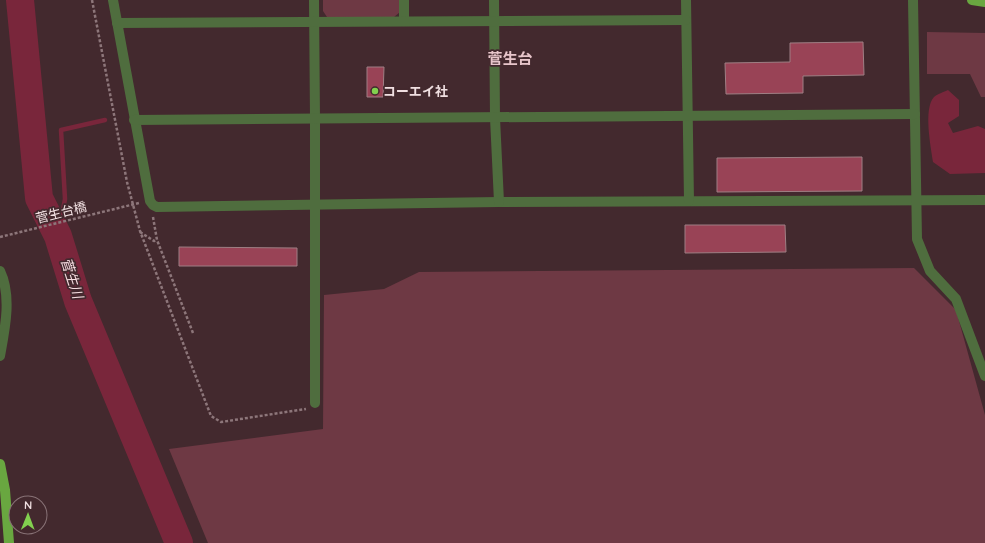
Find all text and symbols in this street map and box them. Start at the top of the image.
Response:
district label: 菅生台 [487,49,533,68]
place label: コーエイ社 [383,83,448,99]
marker: コーエイ社 [370,86,380,96]
street label: 菅生台橋 [34,198,88,226]
water label: 菅生川 [57,255,88,303]
north arrow [8,495,48,535]
text: N [24,498,32,512]

